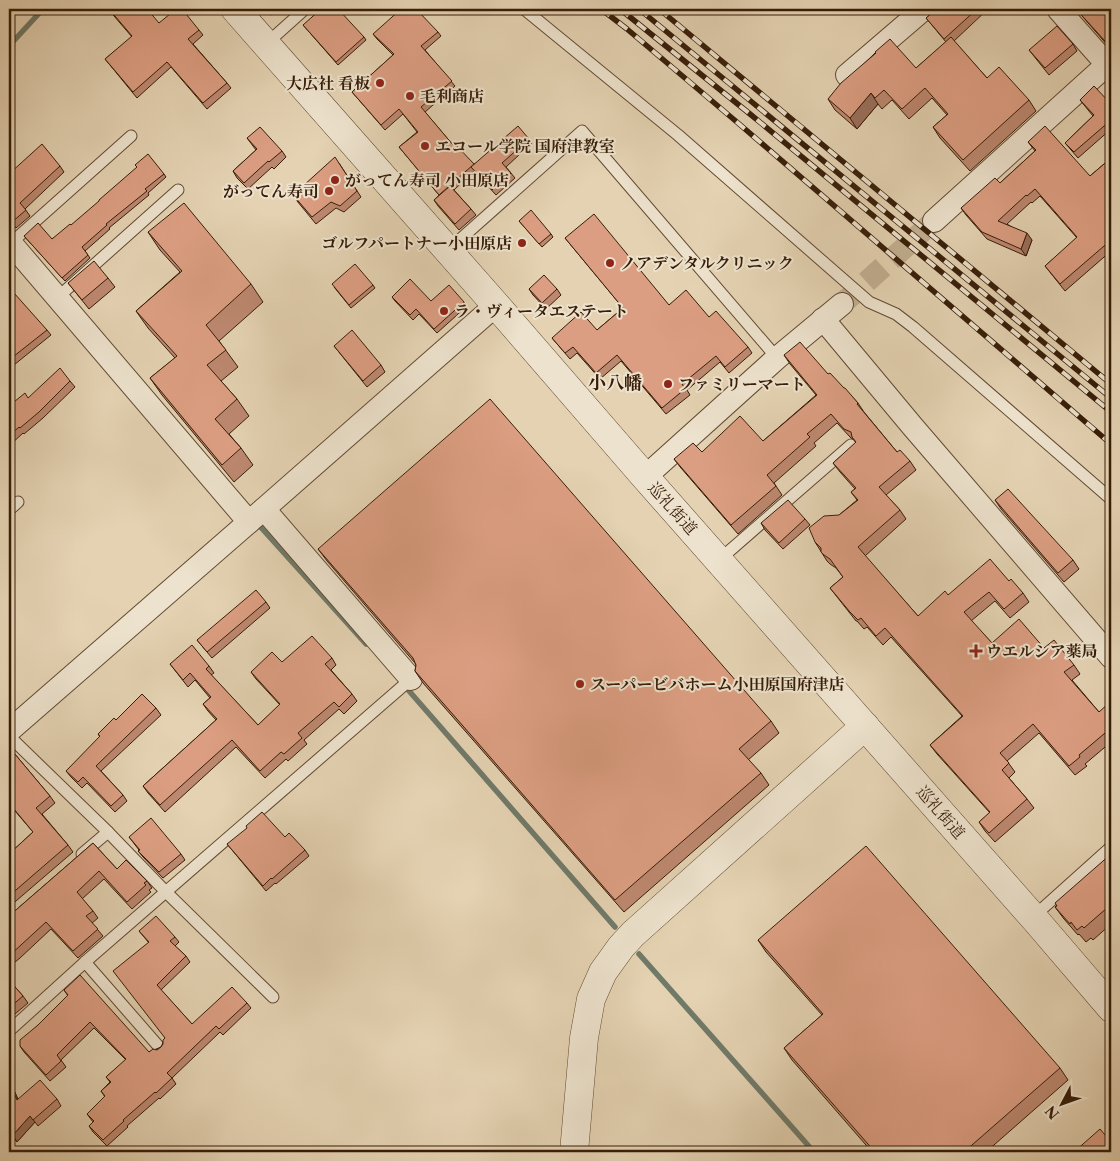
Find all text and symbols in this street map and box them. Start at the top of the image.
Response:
place label: 大広社 看板 [286,73,370,93]
marker: 大広社 看板 [374,77,386,89]
place label: 毛利商店 [420,86,484,106]
marker: 毛利商店 [404,90,416,102]
place label: エコール学院 国府津教室 [435,136,615,156]
marker: エコール学院 国府津教室 [419,140,431,152]
place label: がってん寿司 小田原店 [345,170,509,190]
marker: がってん寿司 小田原店 [329,174,341,186]
place label: がってん寿司 [223,181,319,201]
marker: がってん寿司 [323,185,335,197]
place label: ゴルフパートナー小田原店 [321,233,512,253]
marker: ゴルフパートナー小田原店 [516,237,528,249]
place label: ノアデンタルクリニック [620,253,794,273]
marker: ノアデンタルクリニック [604,257,616,269]
place label: ラ・ヴィータエステート [454,301,629,321]
marker: ラ・ヴィータエステート [438,305,450,317]
district label: 小八幡 [588,372,642,394]
place label: ファミリーマート [678,374,806,394]
marker: ファミリーマート [662,378,674,390]
street label: 巡礼街道 [644,478,702,538]
place label: ウエルシア薬局 [986,641,1098,661]
marker: ウエルシア薬局 [970,645,982,657]
place label: スーパービバホーム小田原国府津店 [590,674,844,694]
marker: スーパービバホーム小田原国府津店 [574,678,586,690]
street label: 巡礼街道 [912,781,970,843]
north arrow [1038,1078,1088,1128]
text: N [1041,1102,1063,1123]

